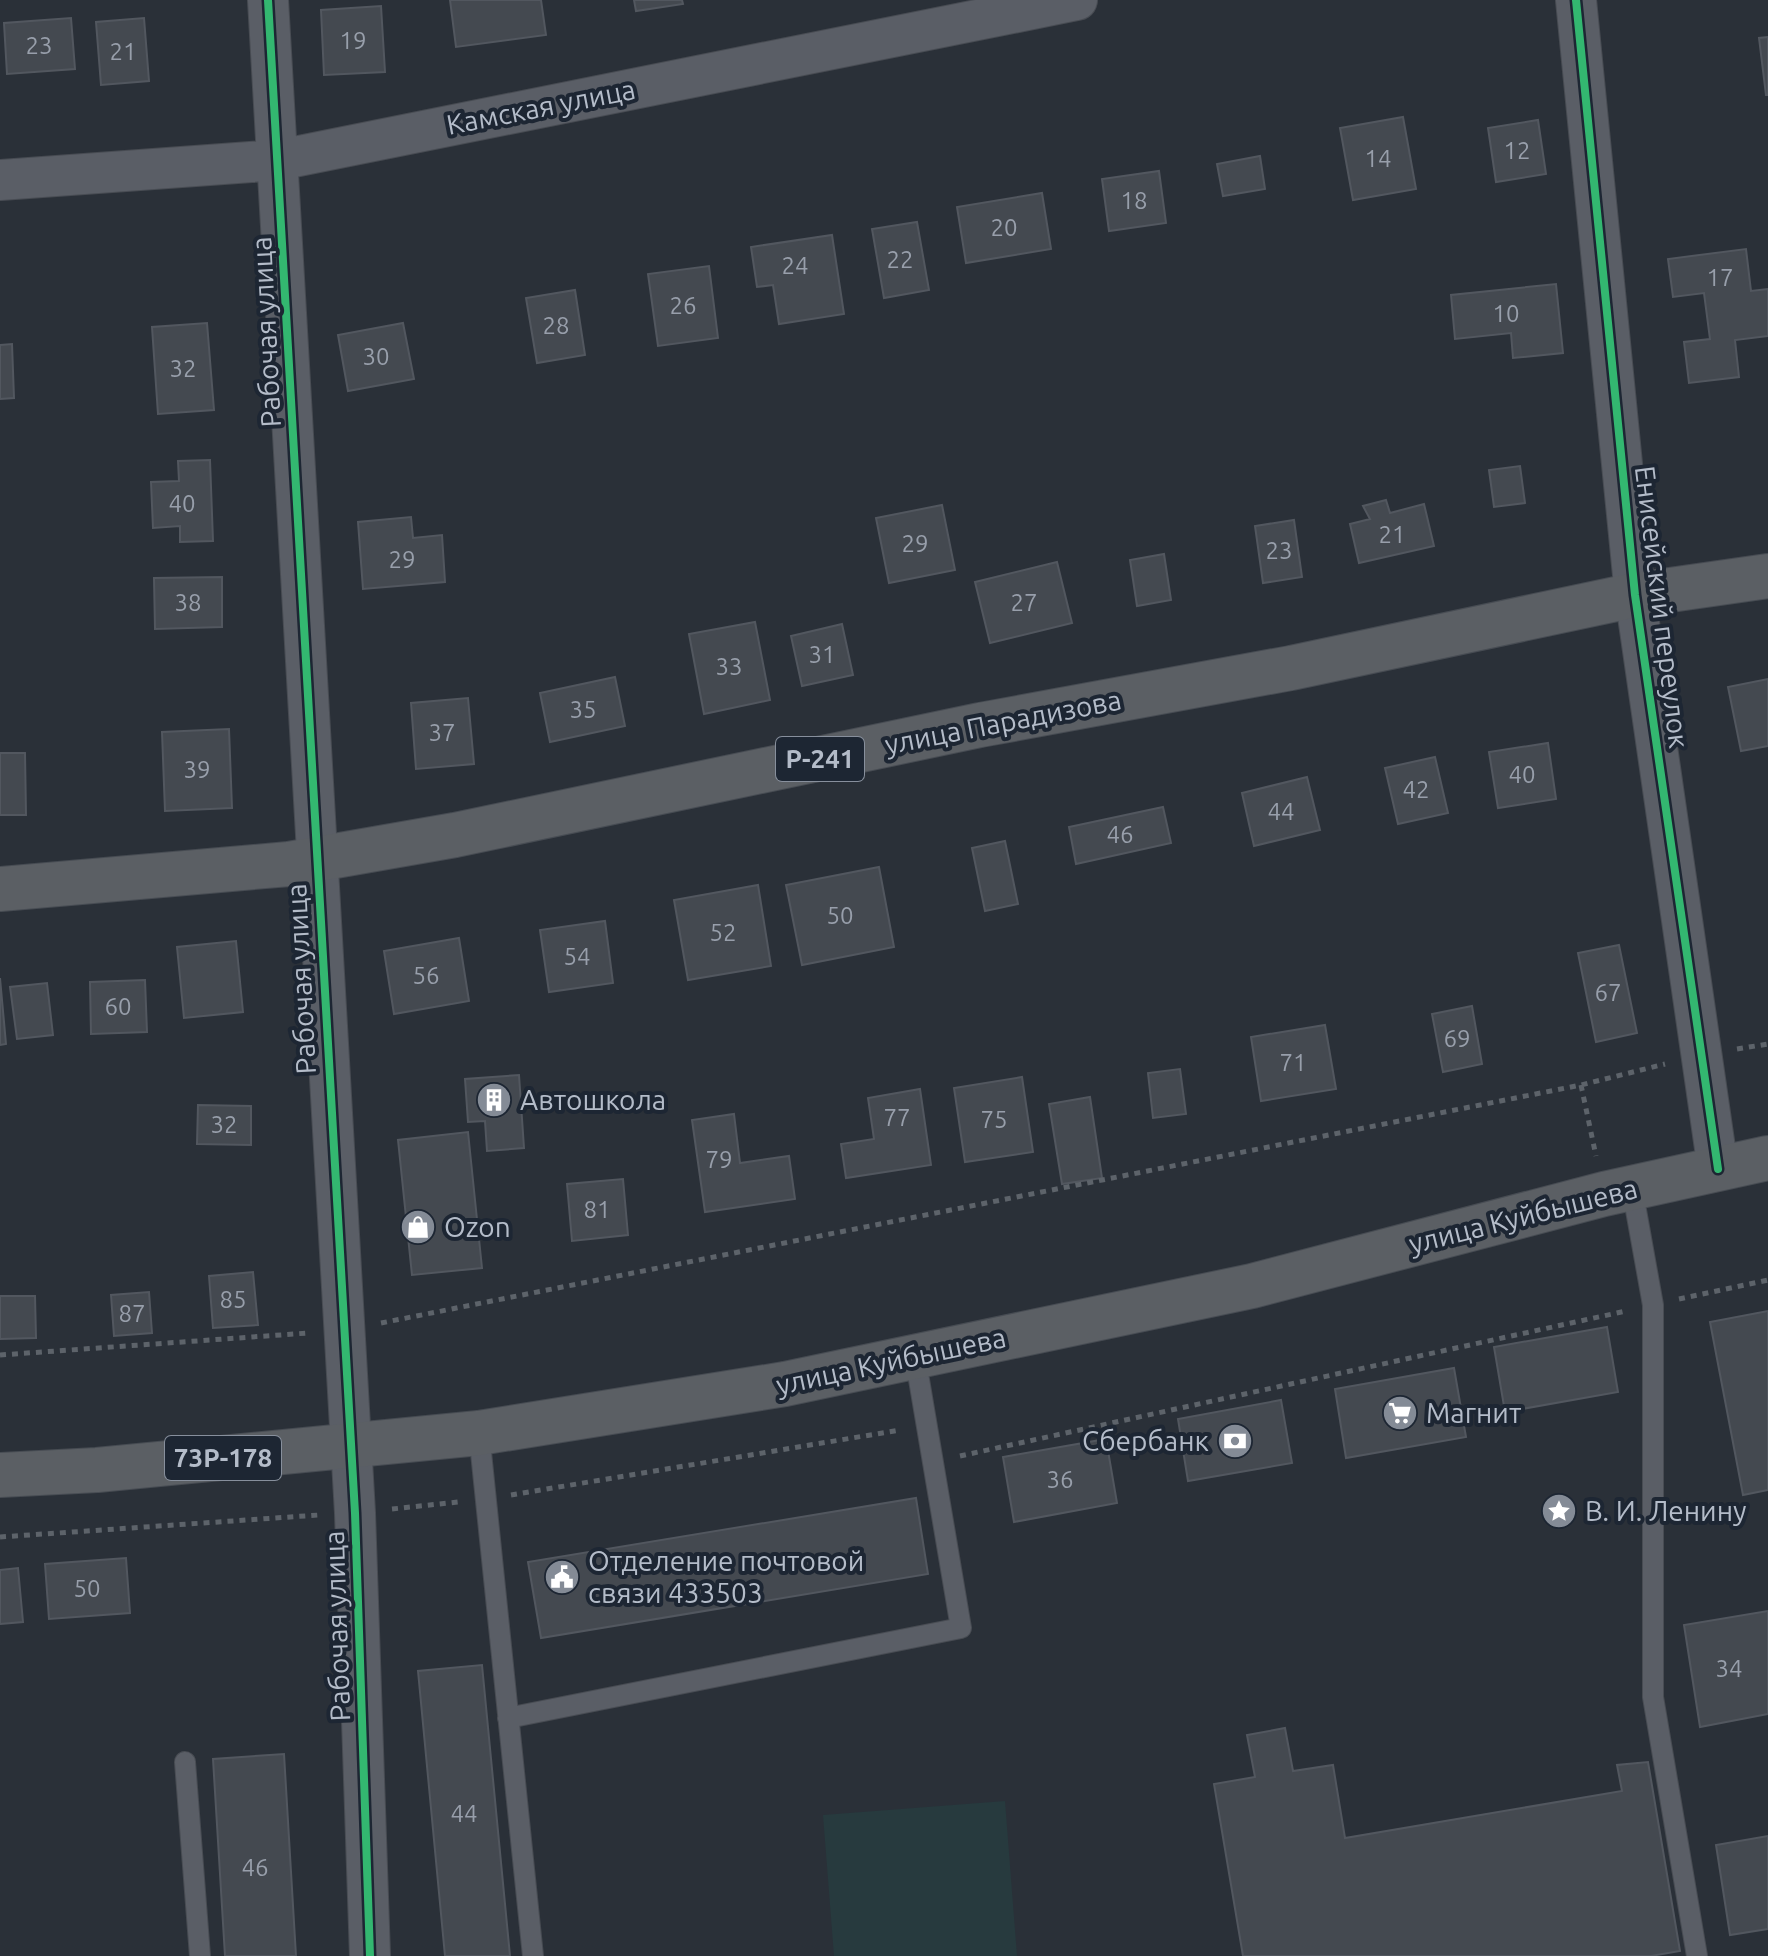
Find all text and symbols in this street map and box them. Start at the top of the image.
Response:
house number: 19 [339,27,367,54]
house number: 23 [25,32,53,59]
house number: 21 [109,38,137,65]
street label: Камская улица [444,73,638,140]
house number: 12 [1503,137,1531,164]
house number: 14 [1364,145,1392,172]
house number: 18 [1120,187,1148,214]
house number: 20 [990,214,1018,241]
street label: Рабочая улица [245,236,286,428]
house number: 22 [886,246,914,273]
house number: 24 [781,252,809,279]
house number: 17 [1706,264,1734,291]
house number: 26 [669,292,697,319]
house number: 10 [1492,300,1520,327]
house number: 28 [542,312,570,339]
house number: 30 [362,343,390,370]
house number: 32 [169,355,197,382]
street label: Енисейский переулок [1630,464,1695,750]
house number: 40 [168,490,196,517]
house number: 21 [1378,521,1406,548]
house number: 29 [901,530,929,557]
house number: 23 [1265,537,1293,564]
house number: 29 [388,546,416,573]
house number: 38 [174,589,202,616]
house number: 27 [1010,589,1038,616]
house number: 31 [808,641,836,668]
house number: 33 [715,653,743,680]
street label: улица Парадизова [882,683,1124,760]
house number: 35 [569,696,597,723]
house number: 37 [428,719,456,746]
road number: Р-241 [776,737,864,781]
house number: 39 [183,756,211,783]
house number: 40 [1508,761,1536,788]
house number: 42 [1402,776,1430,803]
house number: 44 [1267,798,1295,825]
house number: 46 [1106,821,1134,848]
street label: Рабочая улица [280,883,321,1075]
house number: 50 [826,902,854,929]
house number: 52 [709,919,737,946]
house number: 54 [563,943,591,970]
house number: 56 [412,962,440,989]
house number: 67 [1594,979,1622,1006]
house number: 60 [104,993,132,1020]
house number: 69 [1443,1025,1471,1052]
house number: 71 [1279,1049,1307,1076]
building icon: Автошкола [475,1081,513,1119]
place label: Автошкола [520,1084,666,1115]
house number: 77 [883,1104,911,1131]
house number: 75 [980,1106,1008,1133]
house number: 32 [210,1111,238,1138]
house number: 79 [705,1146,733,1173]
street label: улица Куйбышева [1405,1172,1640,1259]
house number: 81 [583,1196,611,1223]
shop icon: Ozon [399,1208,437,1246]
place label: Ozon [444,1211,511,1242]
house number: 85 [219,1286,247,1313]
house number: 87 [118,1300,146,1327]
street label: улица Куйбышева [773,1321,1009,1400]
supermarket icon: Магнит [1381,1394,1419,1432]
place label: Магнит [1426,1397,1522,1428]
bank icon: Сбербанк [1216,1422,1254,1460]
place label: Сбербанк [1082,1425,1209,1456]
road number: 73Р-178 [165,1436,281,1480]
house number: 36 [1046,1466,1074,1493]
place icon: В. И. Ленину [1540,1492,1578,1530]
place label: В. И. Ленину [1585,1495,1747,1526]
street label: Рабочая улица [318,1530,355,1722]
place label: Отделение почтовой связи 433503 [588,1545,864,1608]
public building icon: Отделение почтовой связи 433503 [543,1558,581,1596]
house number: 50 [73,1575,101,1602]
house number: 34 [1715,1655,1743,1682]
house number: 44 [450,1800,478,1827]
house number: 46 [241,1854,269,1881]

